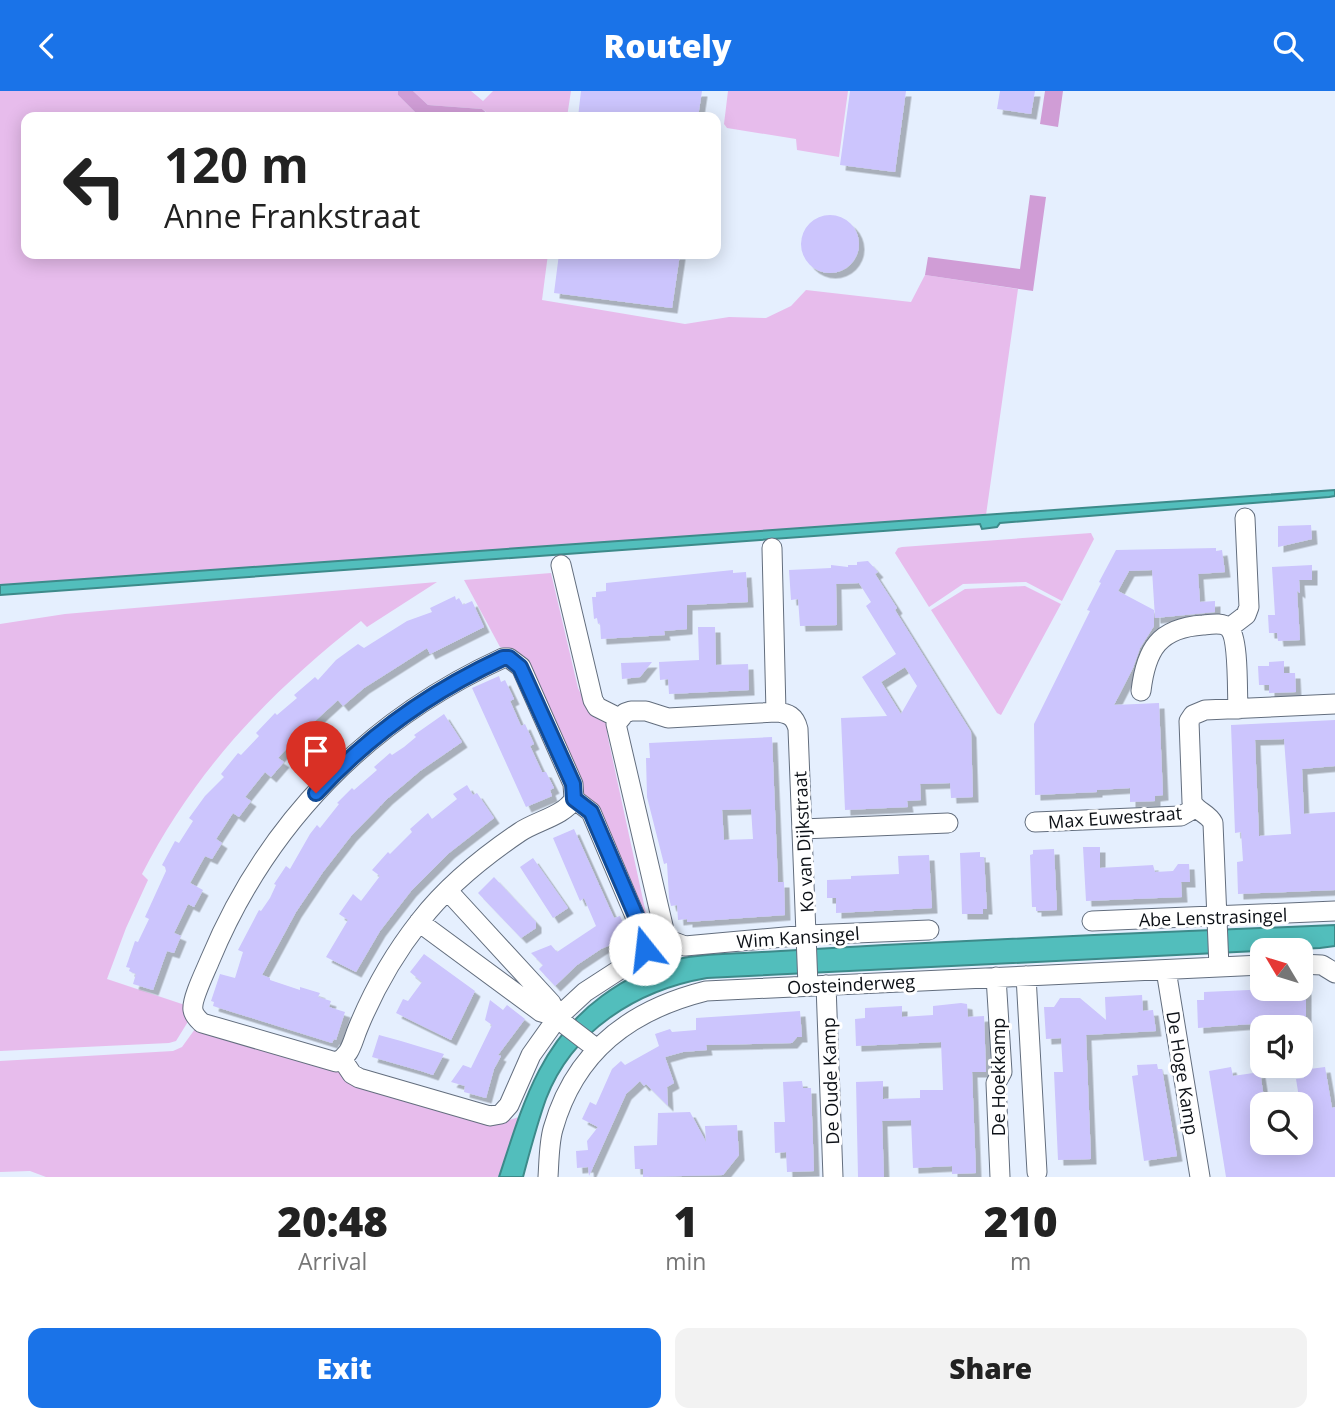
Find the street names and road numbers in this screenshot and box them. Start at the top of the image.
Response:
street label: Ko van Dijkstraat [787,771,819,913]
street label: Max Euwestraat [1047,800,1183,834]
street label: Abe Lenstrasingel [1138,902,1288,932]
street label: Wim Kansingel [736,921,860,953]
street label: Oosteinderweg [787,969,916,999]
street label: De Hoge Kamp [1161,1009,1205,1137]
street label: De Oude Kamp [816,1017,844,1145]
street label: De Hoekkamp [986,1018,1010,1136]

